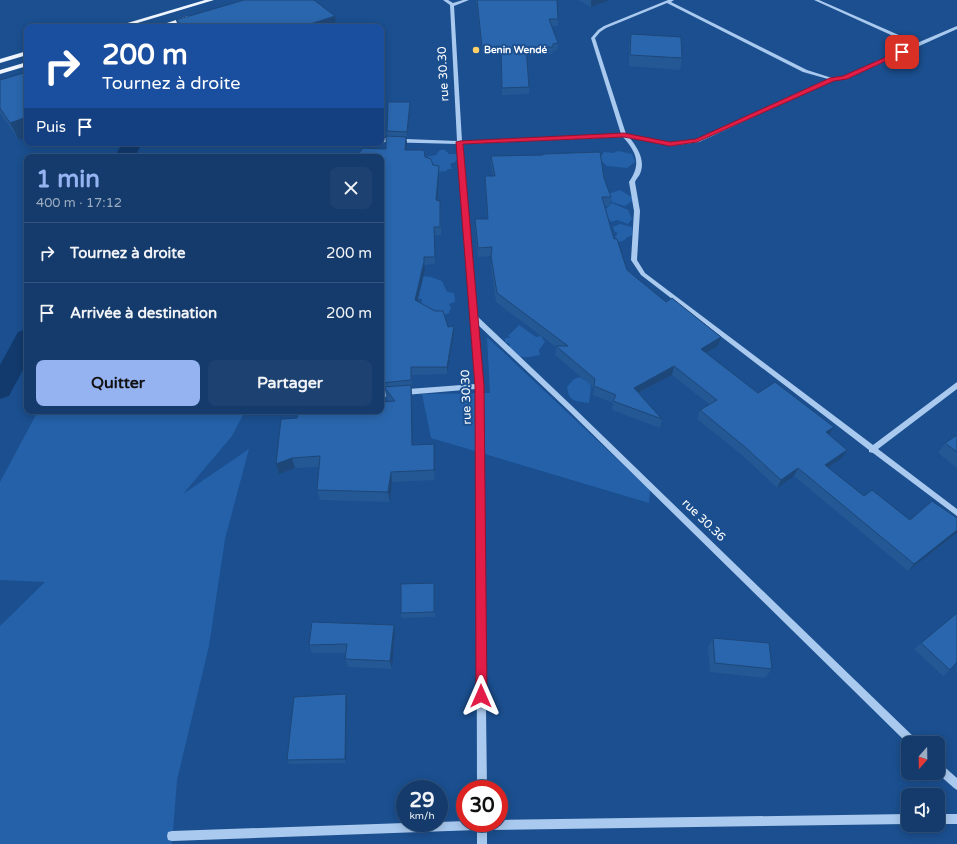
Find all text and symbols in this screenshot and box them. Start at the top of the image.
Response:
pin [885,35,919,69]
text: 200 m [102,38,188,72]
icon: right [36,40,88,92]
icon: arrive [891,41,913,63]
place label: Benin Wendé [484,44,548,56]
marker: Benin Wendé [471,45,481,55]
street label: rue 30.30 [435,46,451,102]
text: Tournez à droite [102,72,241,94]
icon: arrive [74,116,96,138]
text: Puis [36,118,66,136]
text: 1 min [36,165,100,194]
button: close [330,167,372,209]
text: 400 m · 17:12 [36,195,122,211]
icon: right [36,242,58,264]
text: Tournez à droite [70,244,185,262]
text: 200 m [326,244,372,262]
icon: arrive [36,302,58,324]
text: Arrivée à destination [70,304,217,322]
text: 200 m [326,304,372,322]
button: Quitter [36,360,200,406]
button: Partager [208,360,372,406]
street label: rue 30.30 [458,369,474,425]
street label: rue 30.36 [679,496,729,544]
position arrow [460,675,502,717]
north arrow [901,736,945,780]
map controls [901,736,945,832]
speed limit sign: 30 [456,780,508,832]
button: sound [901,788,945,832]
text: 29 [409,789,435,813]
text: km/h [409,810,435,822]

